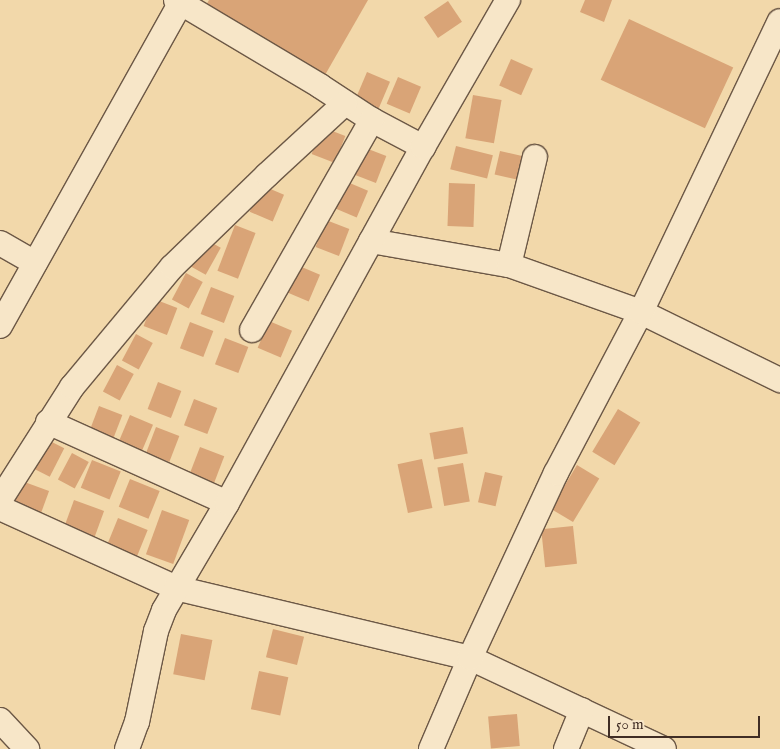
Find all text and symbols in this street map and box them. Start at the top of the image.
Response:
scale bar [610,706,762,738]
text: 50 m [616,715,644,734]

